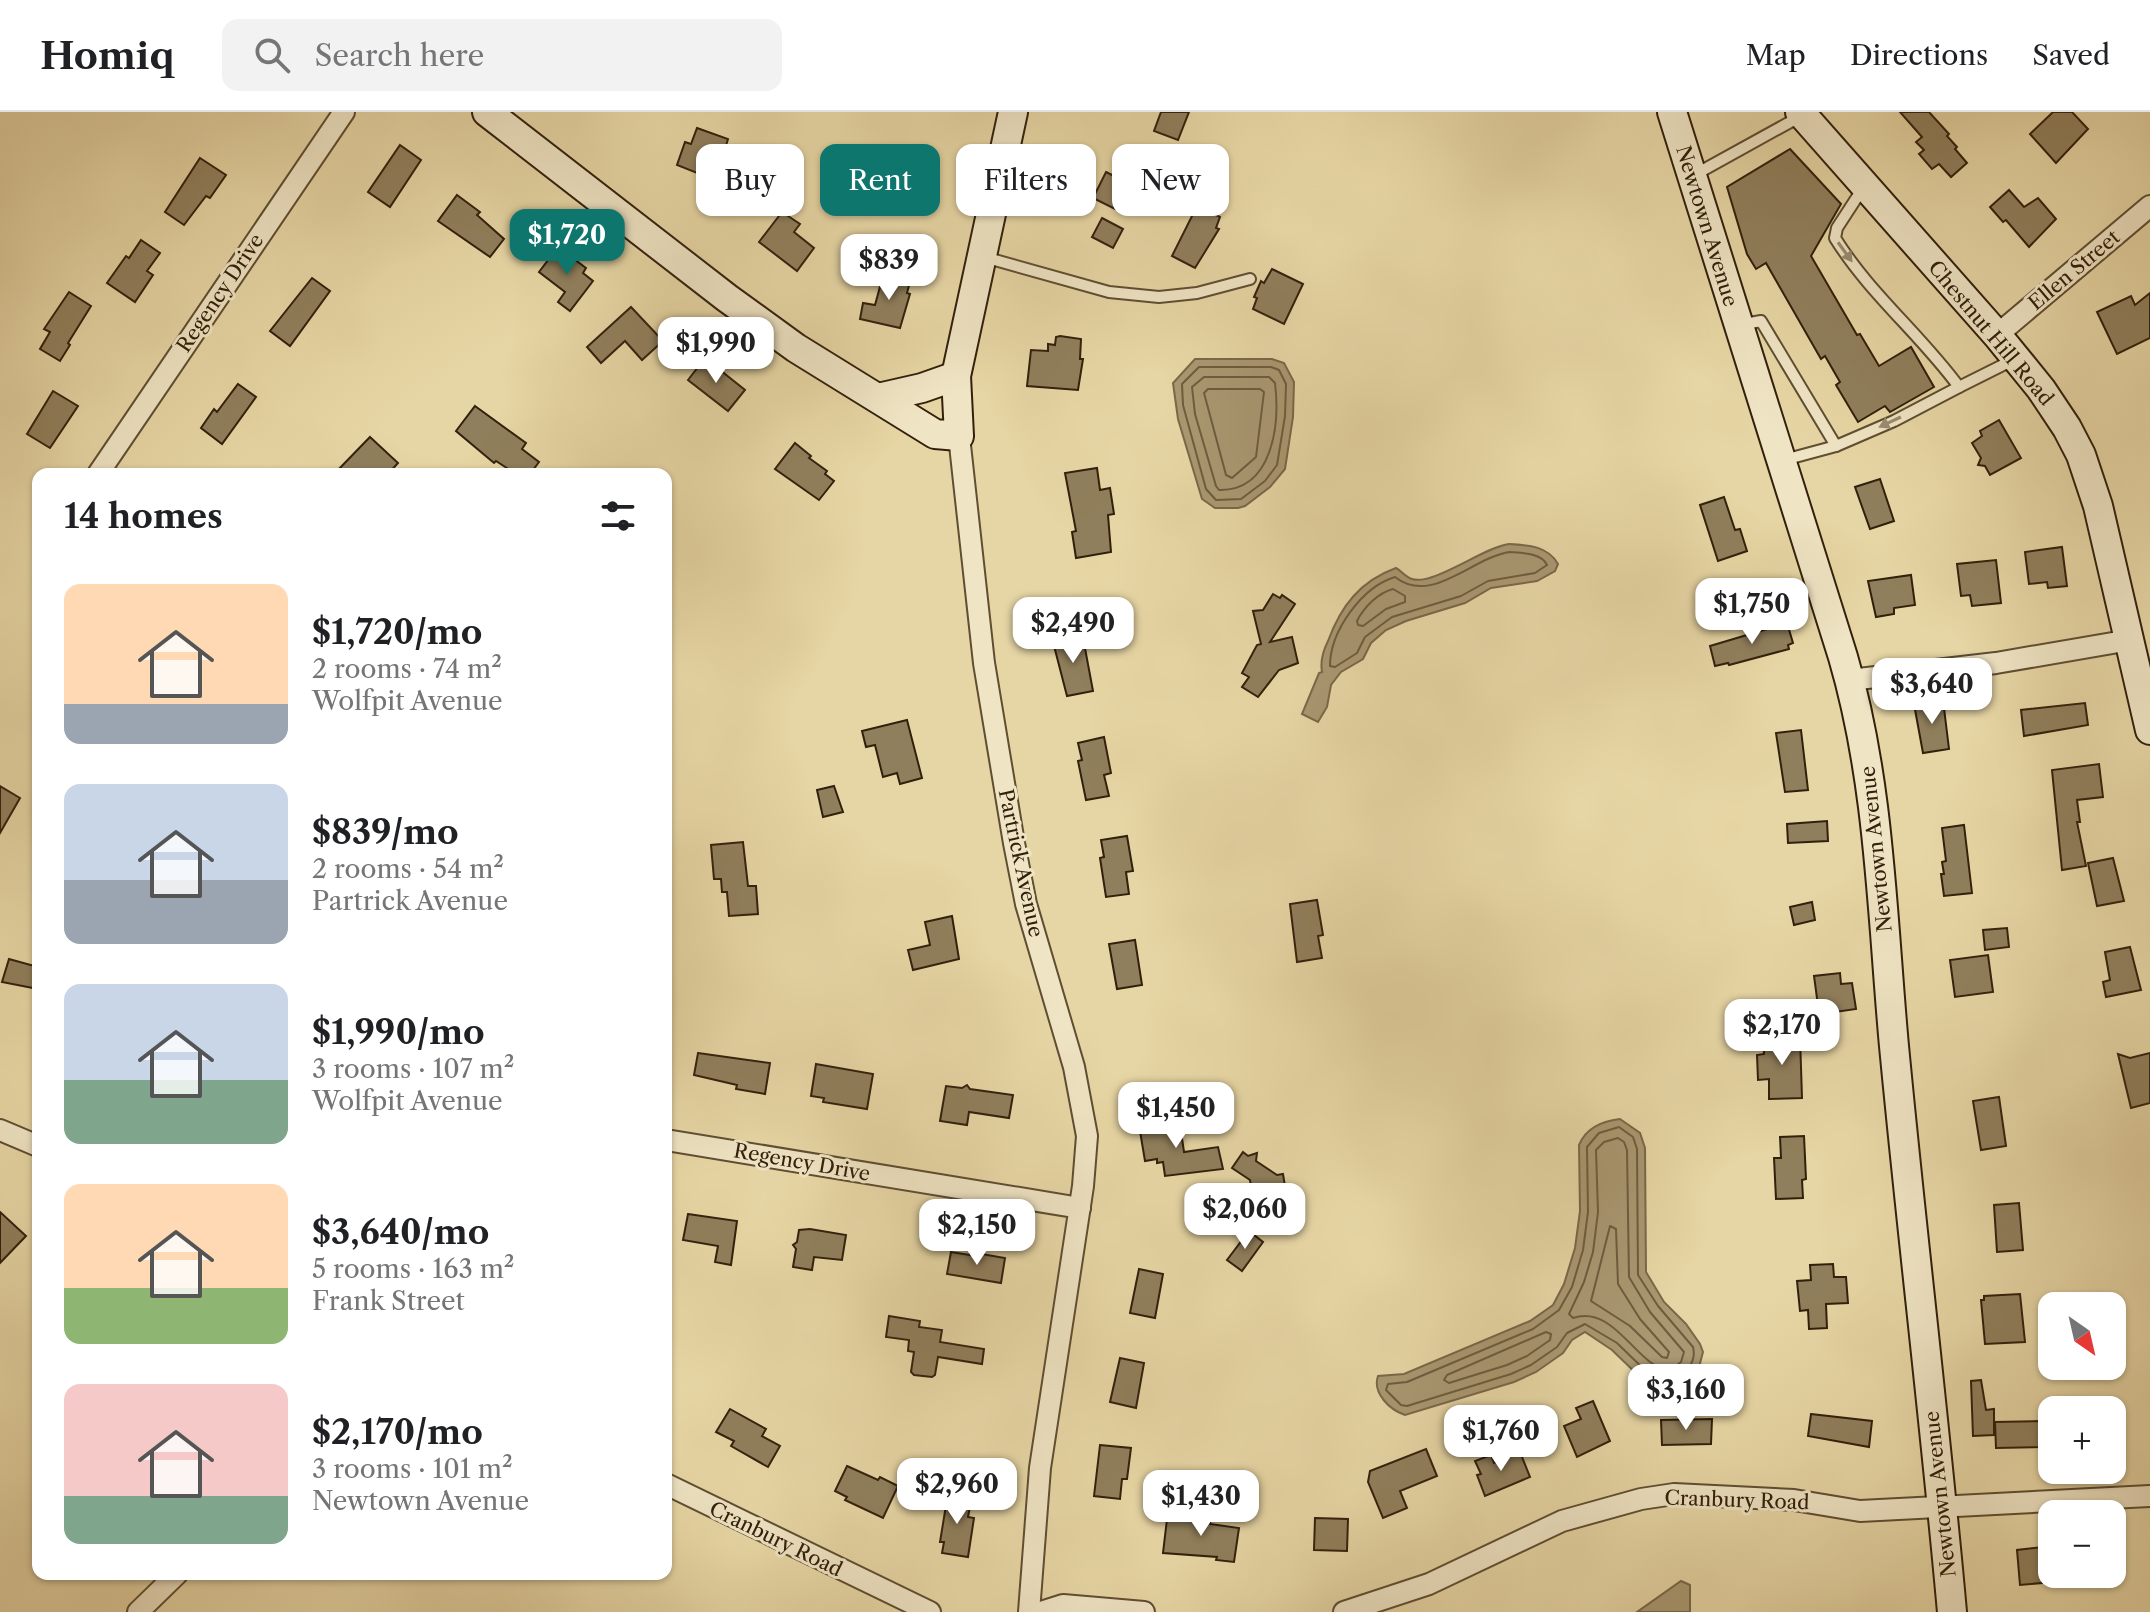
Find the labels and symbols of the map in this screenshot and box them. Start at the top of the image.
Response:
street label: Newtown Avenue [1671,143,1743,309]
pin: $1,720 [502,209,632,277]
street label: Ellen Street [2024,225,2124,315]
street label: Regency Drive [171,229,269,357]
pin: $839 [842,234,936,302]
one-way arrow [1837,242,1852,263]
street label: Chestnut Hill Road [1923,256,2059,410]
pin: $1,990 [651,317,781,385]
one-way arrow [1878,416,1901,429]
pin: $1,750 [1687,578,1817,646]
pin: $2,490 [1008,597,1138,665]
pin: $3,640 [1867,658,1997,726]
street label: Newtown Avenue [1855,765,1897,933]
street label: Partrick Avenue [994,787,1048,939]
pin: $2,170 [1717,999,1847,1067]
pin: $1,450 [1111,1082,1241,1150]
street label: Regency Drive [732,1138,872,1186]
pin: $2,060 [1180,1183,1310,1251]
pin: $2,150 [912,1199,1042,1267]
north arrow [2038,1292,2126,1380]
pin: $3,160 [1621,1364,1751,1432]
pin: $1,760 [1436,1405,1566,1473]
street label: Newtown Avenue [1919,1410,1961,1578]
pin: $2,960 [892,1458,1022,1526]
pin: $1,430 [1136,1470,1266,1538]
street label: Cranbury Road [1664,1485,1810,1515]
street label: Cranbury Road [706,1496,846,1582]

